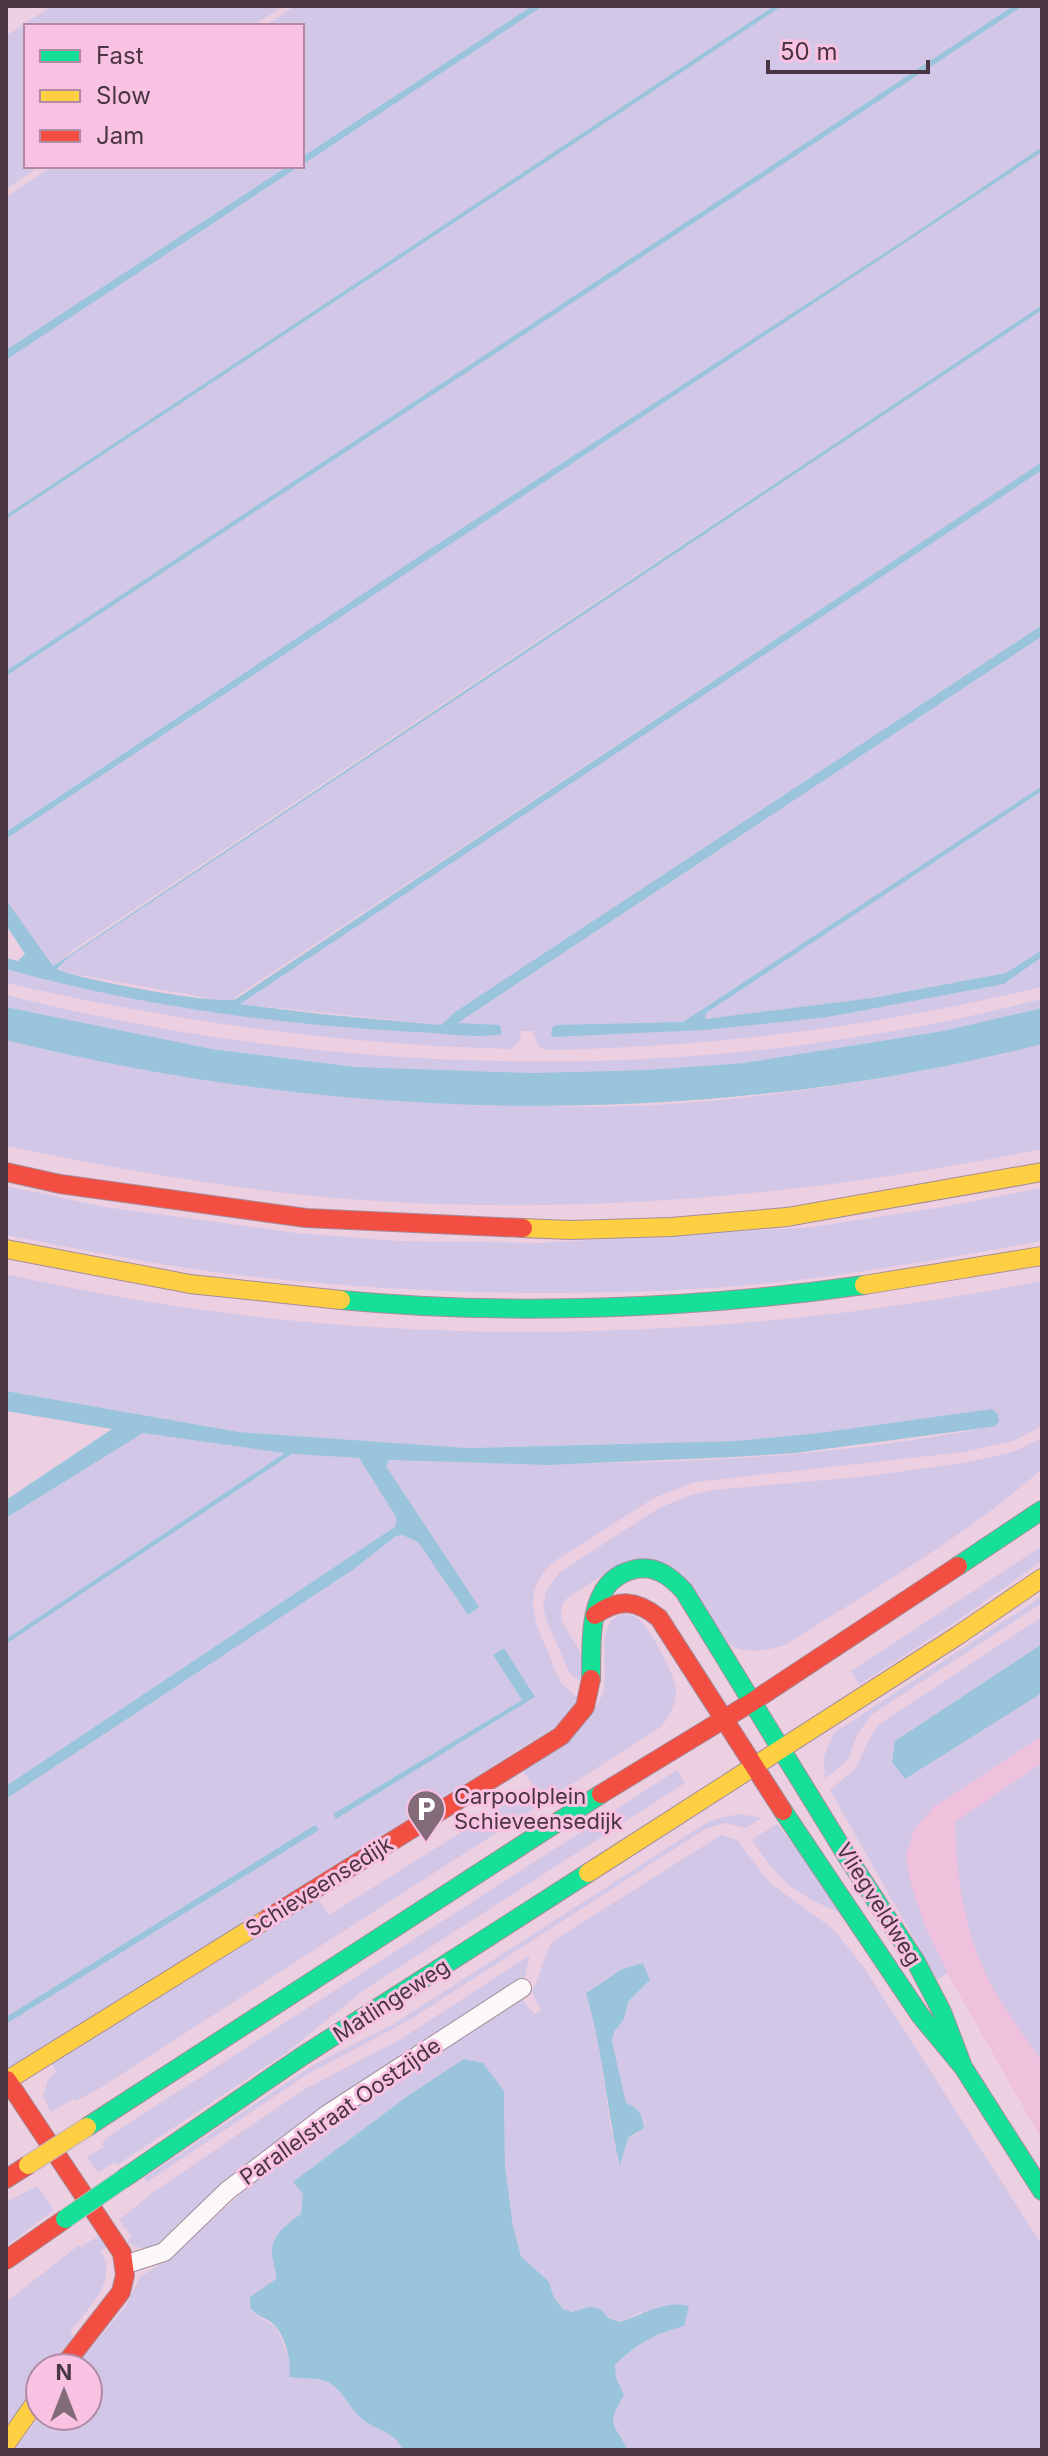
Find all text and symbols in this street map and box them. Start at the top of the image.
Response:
legend [24,24,304,168]
scale bar [768,24,928,74]
text: 50 m [780,37,838,66]
text: Fast [96,41,144,70]
text: Slow [96,81,151,110]
text: Jam [96,121,144,150]
place label: Carpoolplein Schieveensedijk [454,1783,623,1834]
parking icon: Carpoolplein Schieveensedijk [405,1788,447,1843]
street label: Schieveensedijk [241,1830,397,1942]
street label: Vliegveldweg [831,1838,927,1970]
street label: Matlingeweg [328,1953,454,2047]
street label: Parallelstraat Oostzijde [235,2032,445,2190]
north arrow [24,2352,104,2432]
text: N [56,2359,72,2385]

